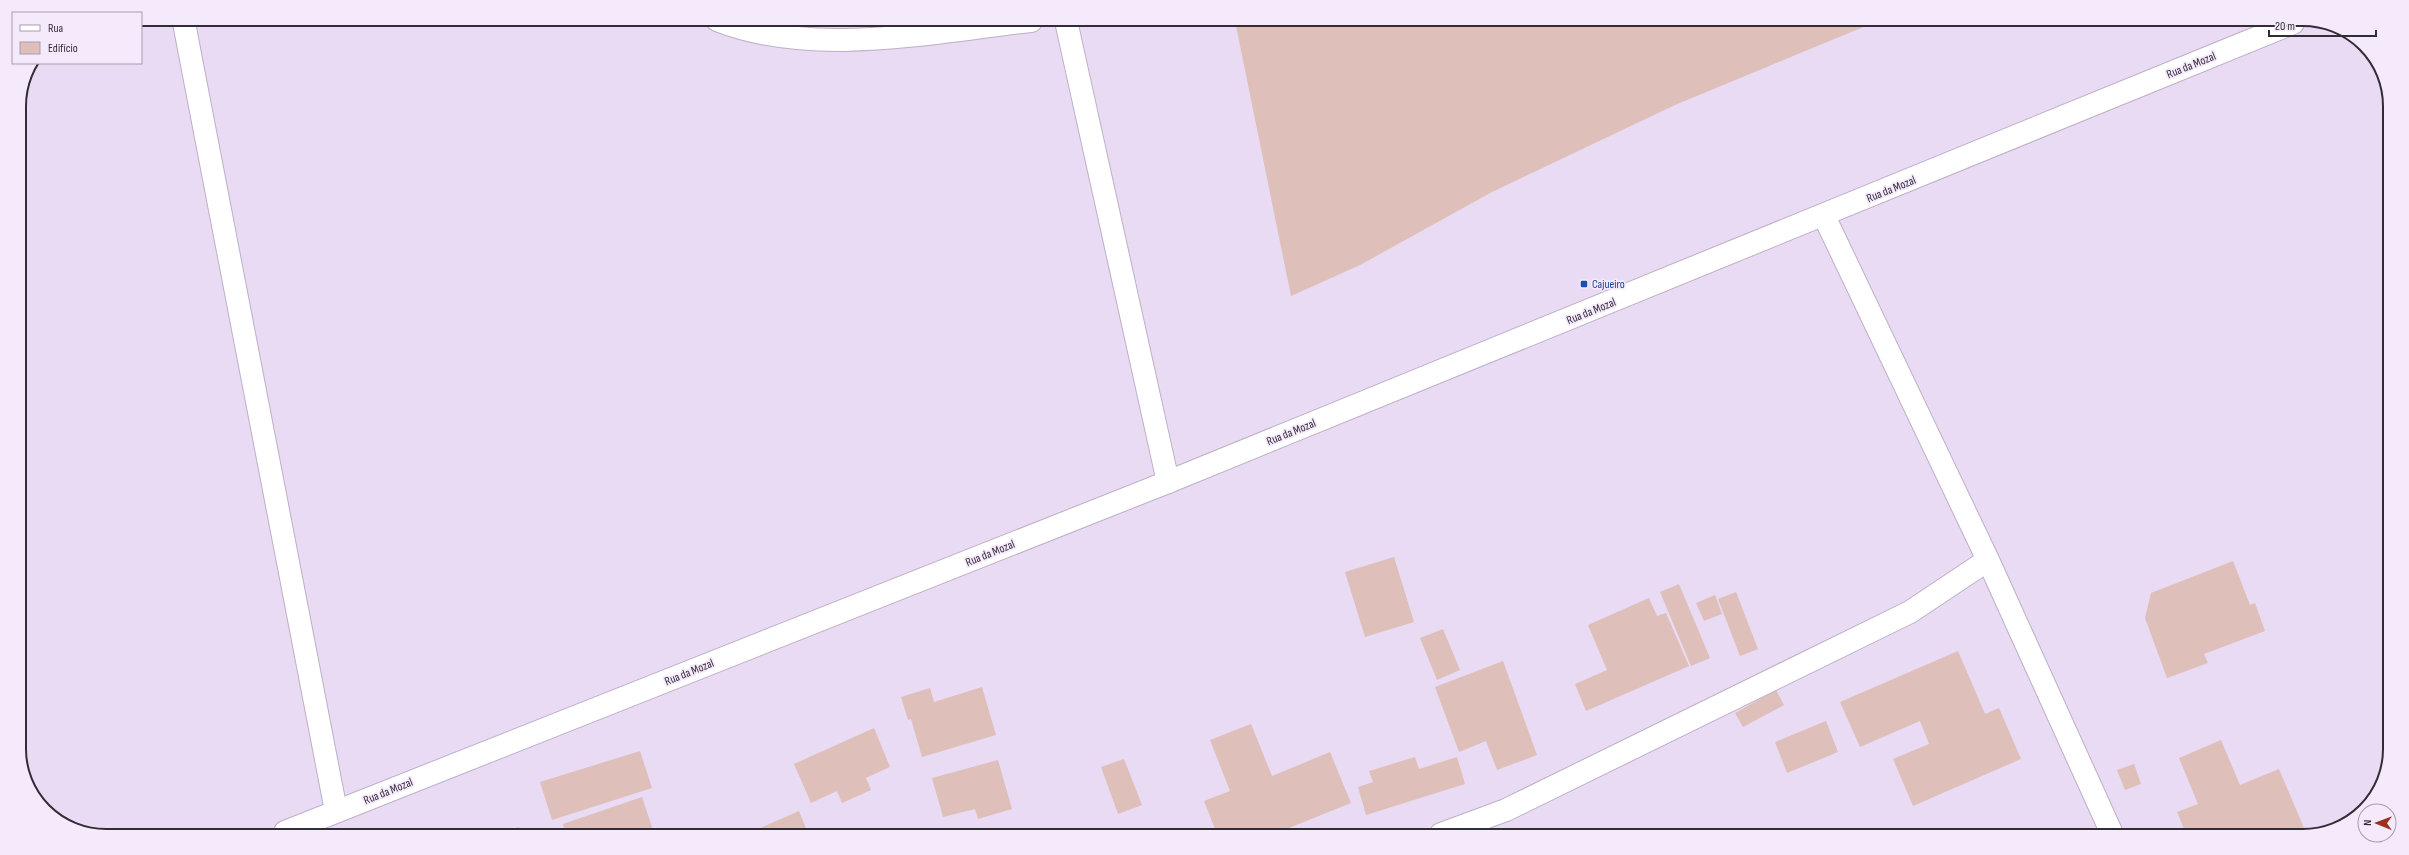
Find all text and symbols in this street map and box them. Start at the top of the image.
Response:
legend [12,12,142,64]
scale bar [2269,12,2376,38]
text: 20 m [2275,19,2295,34]
text: Rua [48,21,64,36]
text: Edifício [48,41,78,56]
street label: Rua da Mozal [2164,49,2218,82]
street label: Rua da Mozal [1864,173,1918,206]
place label: Cajueiro [1592,277,1625,292]
marker: Cajueiro [1579,279,1589,289]
street label: Rua da Mozal [1564,295,1618,328]
street label: Rua da Mozal [1264,416,1318,449]
street label: Rua da Mozal [963,537,1017,570]
street label: Rua da Mozal [662,656,716,689]
street label: Rua da Mozal [361,775,415,808]
north arrow [2357,803,2397,843]
text: N [2361,820,2374,826]

